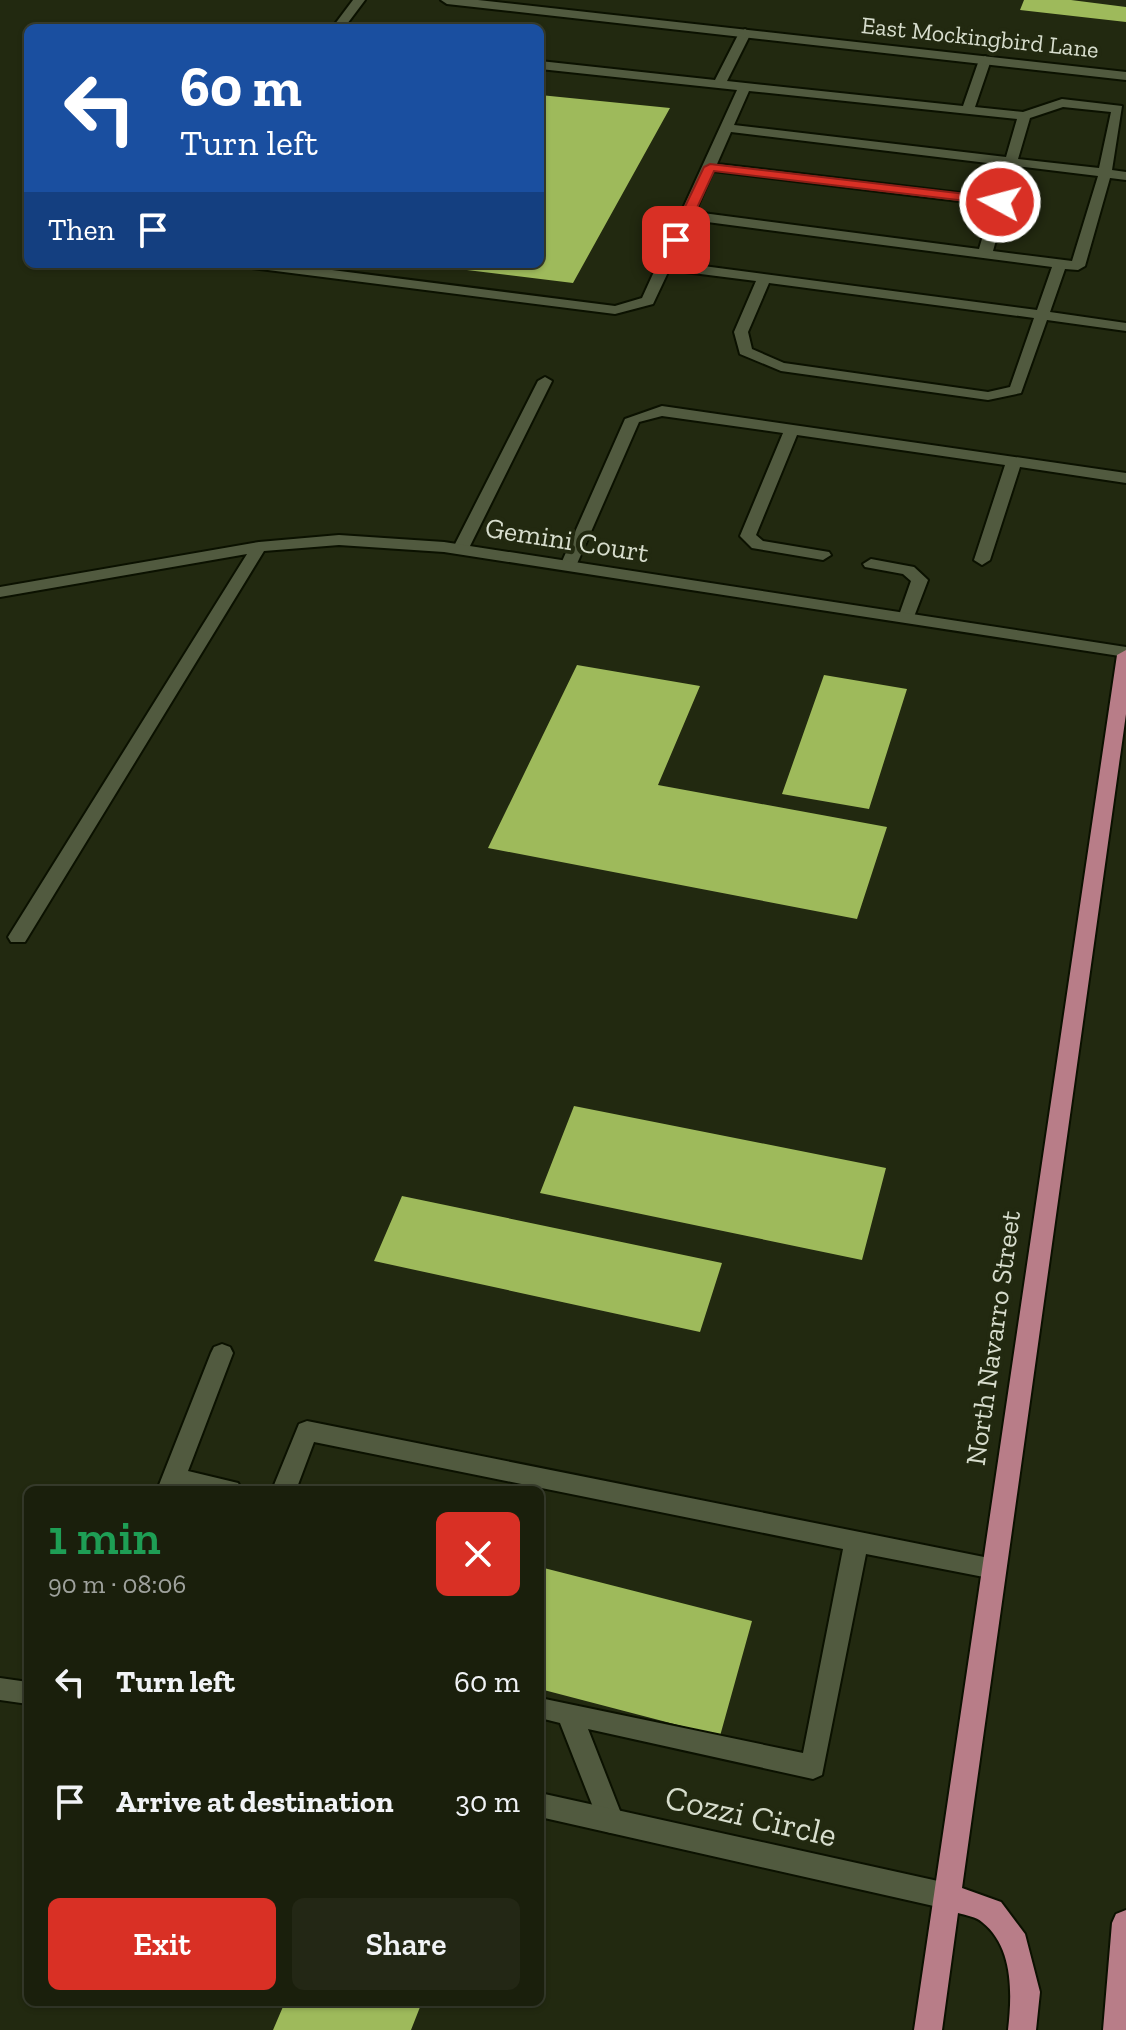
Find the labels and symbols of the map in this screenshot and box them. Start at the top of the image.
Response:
street label: East Mockingbird Lane [860,10,1100,64]
position arrow [958,160,1042,244]
pin [642,206,710,274]
street label: Gemini Court [483,511,652,569]
street label: North Navarro Street [959,1208,1027,1468]
street label: Cozzi Circle [661,1776,841,1856]

